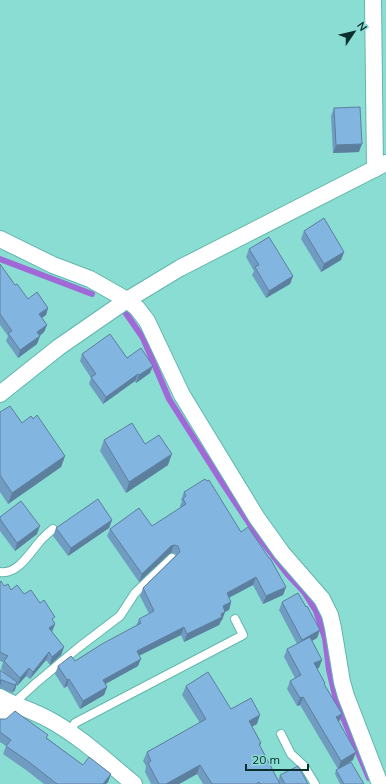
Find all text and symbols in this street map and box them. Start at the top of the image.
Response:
north arrow [334,12,374,52]
text: N [354,19,370,34]
scale bar [246,746,308,772]
text: 20 m [252,752,280,767]

